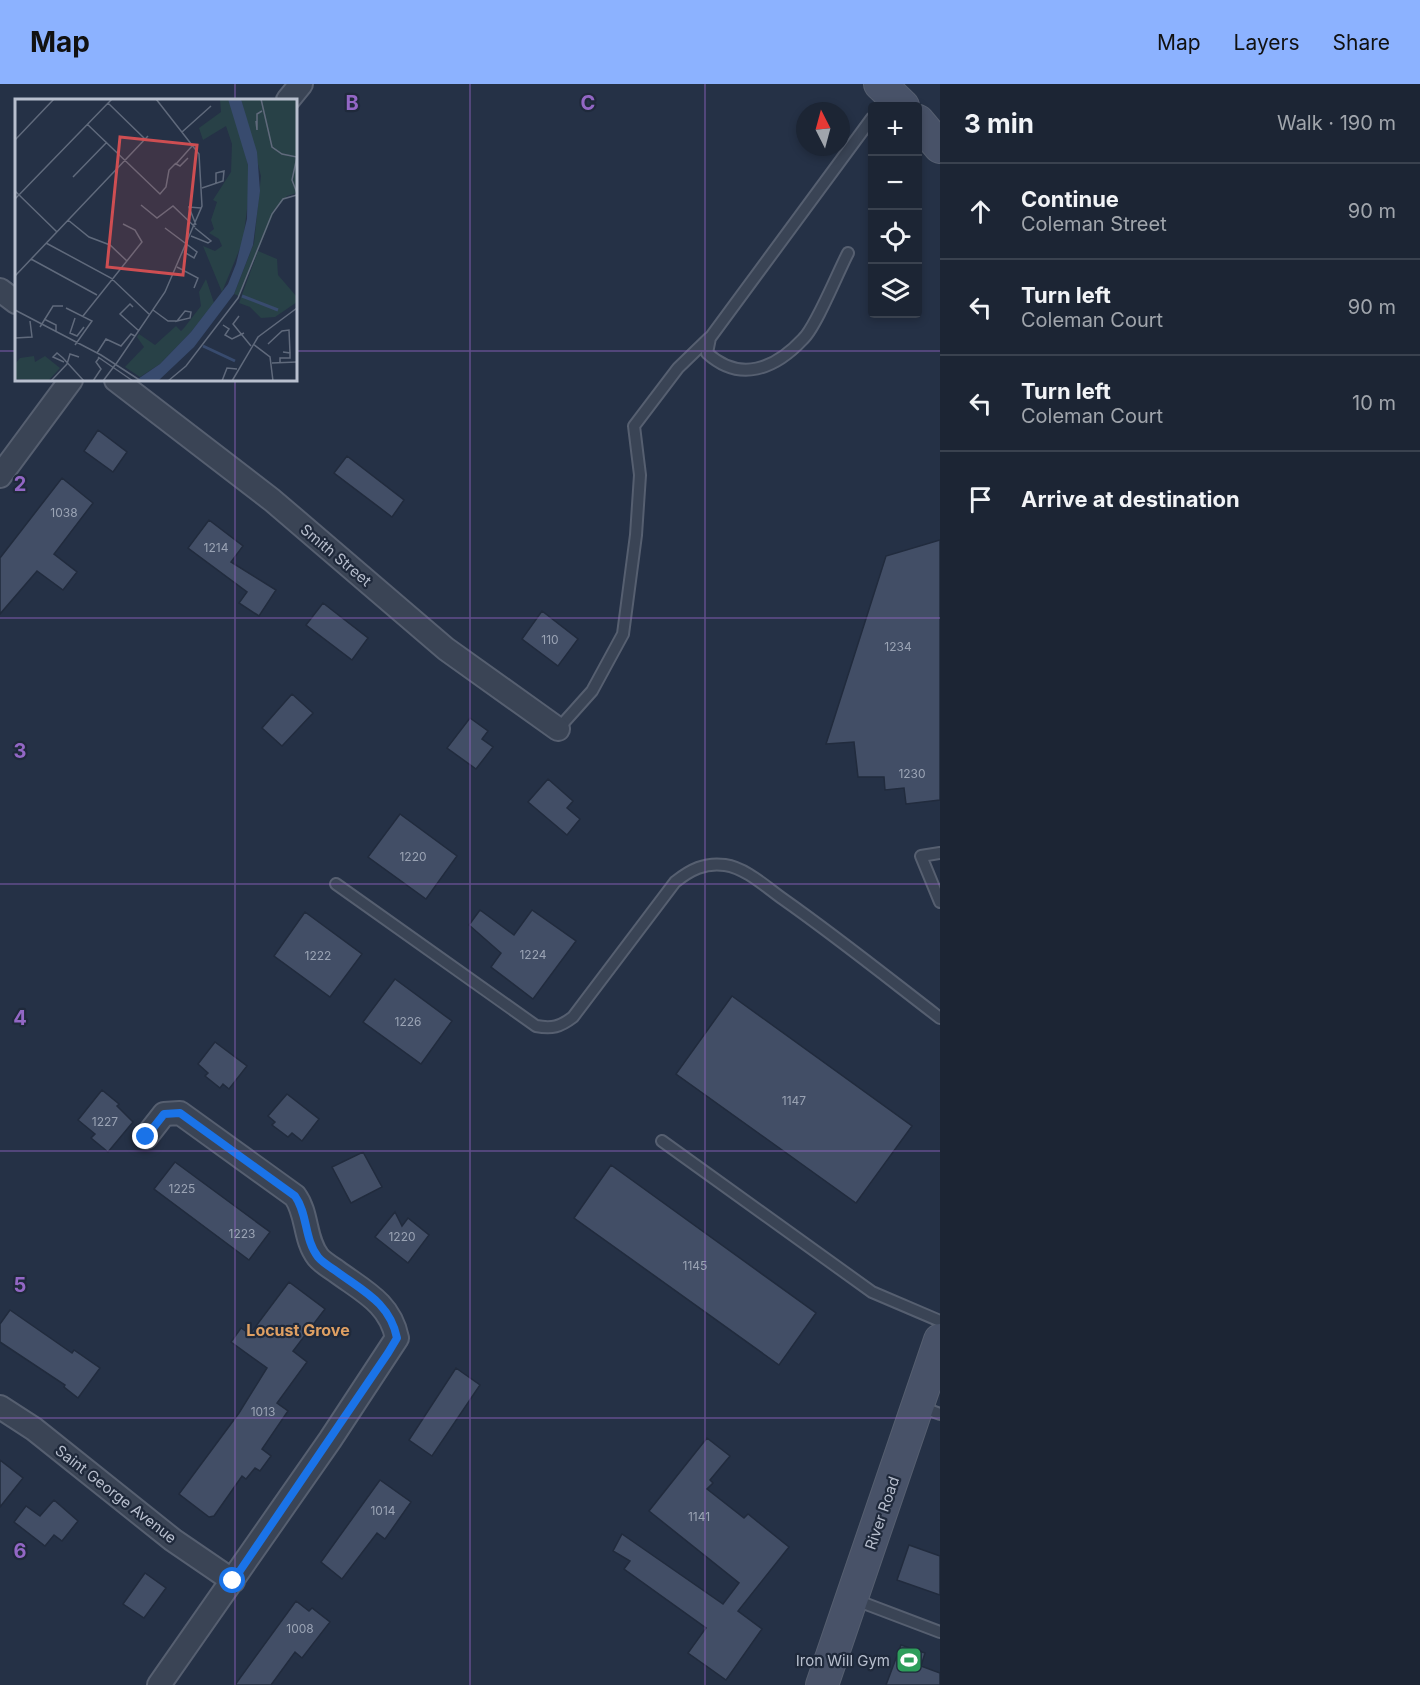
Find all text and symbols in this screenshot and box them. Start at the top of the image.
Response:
text: Map [30,25,90,59]
text: Map [1157,30,1201,55]
text: Layers [1234,30,1300,55]
text: Share [1333,30,1390,55]
text: B [345,91,359,115]
text: C [581,91,595,115]
inset map [15,99,297,381]
north arrow [796,102,850,156]
map controls [868,102,922,318]
button: + [868,102,922,156]
text: 3 min [964,108,1034,139]
text: Walk · 190 m [1277,111,1396,135]
button: − [868,156,922,210]
text: Continue [1021,186,1119,212]
icon: ahead [964,195,997,228]
text: 90 m [1348,199,1396,223]
button: locate [868,210,922,264]
text: Coleman Street [1021,212,1167,236]
button: layers [868,264,922,318]
text: Turn left [1021,282,1111,308]
icon: left [964,291,997,324]
text: 90 m [1348,295,1396,319]
text: Coleman Court [1021,308,1163,332]
text: Turn left [1021,378,1111,404]
icon: left [964,387,997,420]
text: 10 m [1352,391,1396,415]
text: Coleman Court [1021,404,1163,428]
text: 2 [14,472,26,496]
icon: arrive [964,483,997,516]
text: Arrive at destination [1021,486,1240,512]
house number: 1038 [50,505,78,520]
street label: Smith Street [297,520,375,590]
house number: 1214 [204,540,229,555]
house number: 110 [541,632,559,647]
house number: 1234 [884,639,912,654]
text: 3 [14,739,26,763]
house number: 1230 [898,766,926,781]
house number: 1220 [399,849,427,864]
house number: 1224 [519,947,547,962]
house number: 1222 [305,948,331,963]
text: 4 [13,1006,27,1030]
house number: 1226 [395,1014,421,1029]
house number: 1147 [782,1093,806,1108]
house number: 1227 [92,1114,118,1129]
route end [132,1123,158,1149]
house number: 1225 [169,1181,195,1196]
house number: 1223 [229,1226,255,1241]
house number: 1220 [388,1229,416,1244]
house number: 1145 [683,1258,707,1273]
text: 5 [14,1273,26,1297]
district label: Locust Grove [246,1320,350,1340]
house number: 1013 [251,1404,275,1419]
street label: Saint George Avenue [51,1441,181,1547]
street label: River Road [861,1474,903,1552]
house number: 1014 [370,1503,396,1518]
house number: 1141 [688,1509,710,1524]
text: 6 [14,1539,27,1563]
route start [219,1567,245,1593]
house number: 1008 [286,1621,314,1636]
sports icon: Iron Will Gym [894,1645,924,1675]
place label: Iron Will Gym [796,1651,890,1670]

